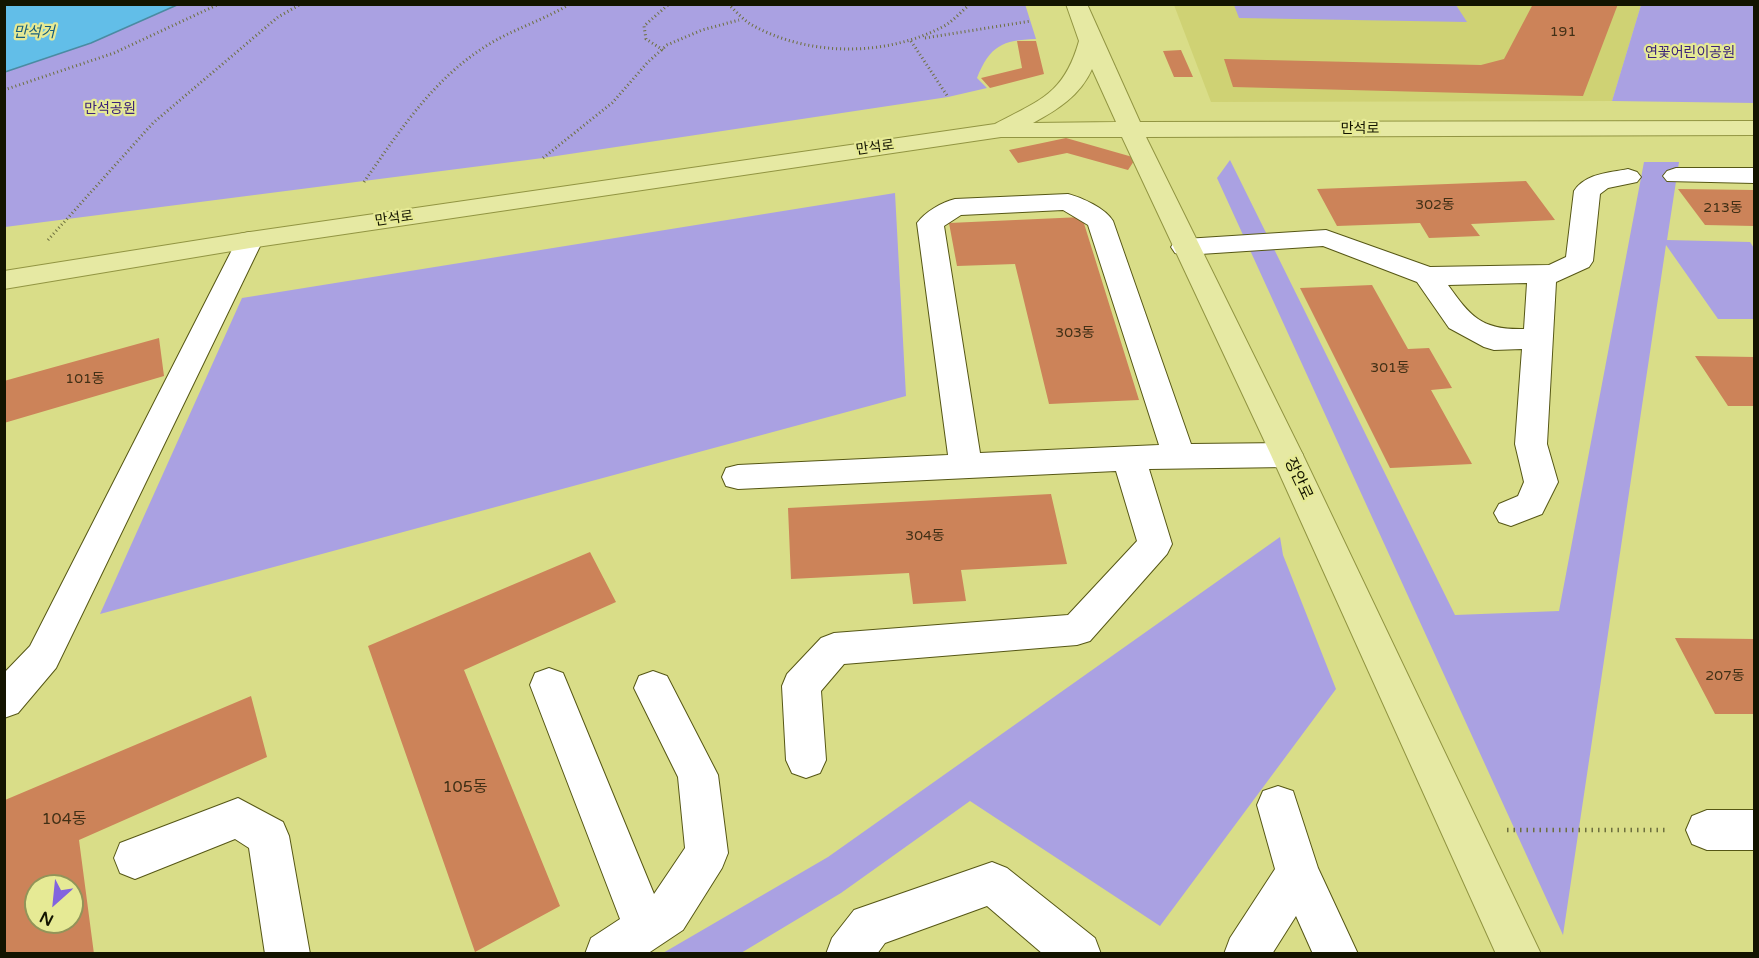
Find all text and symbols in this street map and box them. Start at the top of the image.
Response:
water label: 만석거 [13,24,55,42]
house number: 191 [1550,24,1576,40]
park label: 연꽃어린이공원 [1645,45,1735,61]
park label: 만석공원 [84,101,136,117]
street label: 만석로 [1341,121,1379,137]
street label: 만석로 [855,137,895,159]
house number: 302동 [1415,197,1455,213]
house number: 213동 [1703,200,1743,216]
street label: 만석로 [374,208,414,230]
house number: 303동 [1055,325,1095,341]
house number: 301동 [1370,360,1410,376]
house number: 101동 [65,371,105,387]
street label: 장안로 [1280,455,1316,503]
house number: 304동 [905,528,945,544]
house number: 207동 [1705,668,1745,684]
house number: 105동 [443,778,487,798]
house number: 104동 [42,810,86,830]
north arrow [24,874,84,934]
text: N [36,906,57,930]

